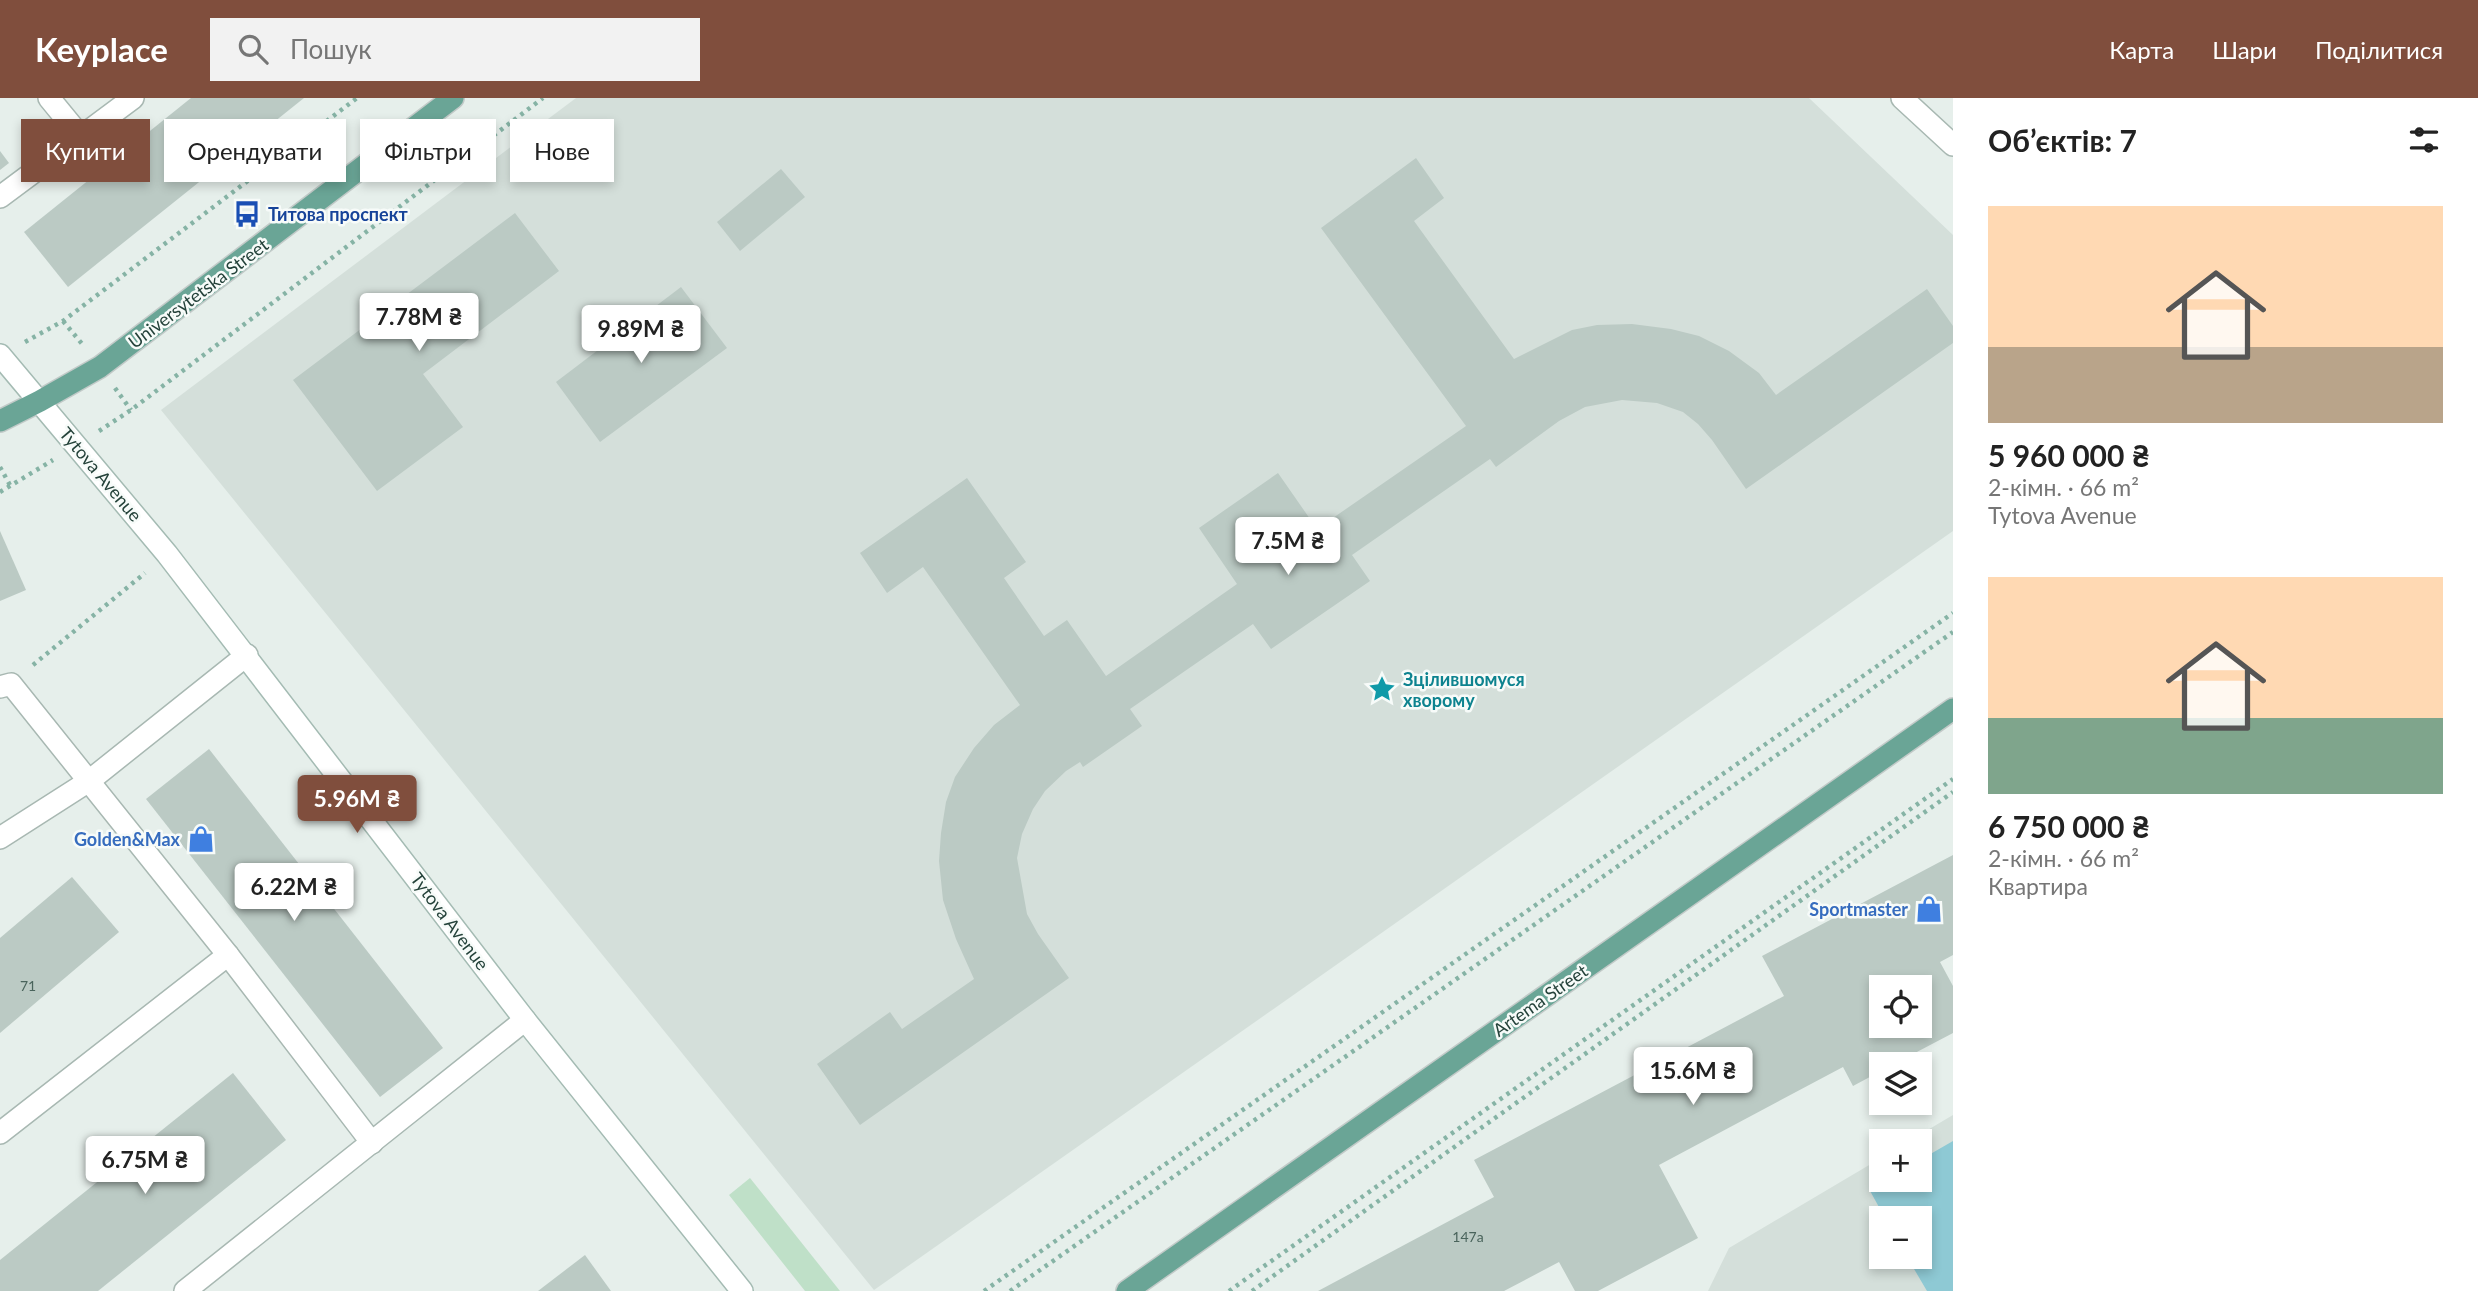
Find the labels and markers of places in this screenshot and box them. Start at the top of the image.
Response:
bus stop icon: Титова проспект [232,199,262,229]
place label: Титова проспект [268,203,408,225]
pin: 7.78M ₴ [354,294,484,353]
pin: 9.89M ₴ [576,306,706,365]
pin: 7.5M ₴ [1231,518,1345,577]
place label: Зцілившомуся хворому [1403,668,1525,711]
place icon: Зцілившомуся хворому [1367,674,1397,704]
pin: 5.96M ₴ [292,776,422,835]
shop icon: Golden&Max [186,824,216,854]
place label: Golden&Max [74,828,181,850]
pin: 6.22M ₴ [229,864,359,923]
shop icon: Sportmaster [1914,894,1944,924]
place label: Sportmaster [1809,898,1908,920]
pin: 15.6M ₴ [1628,1048,1758,1107]
pin: 6.75M ₴ [80,1136,210,1196]

